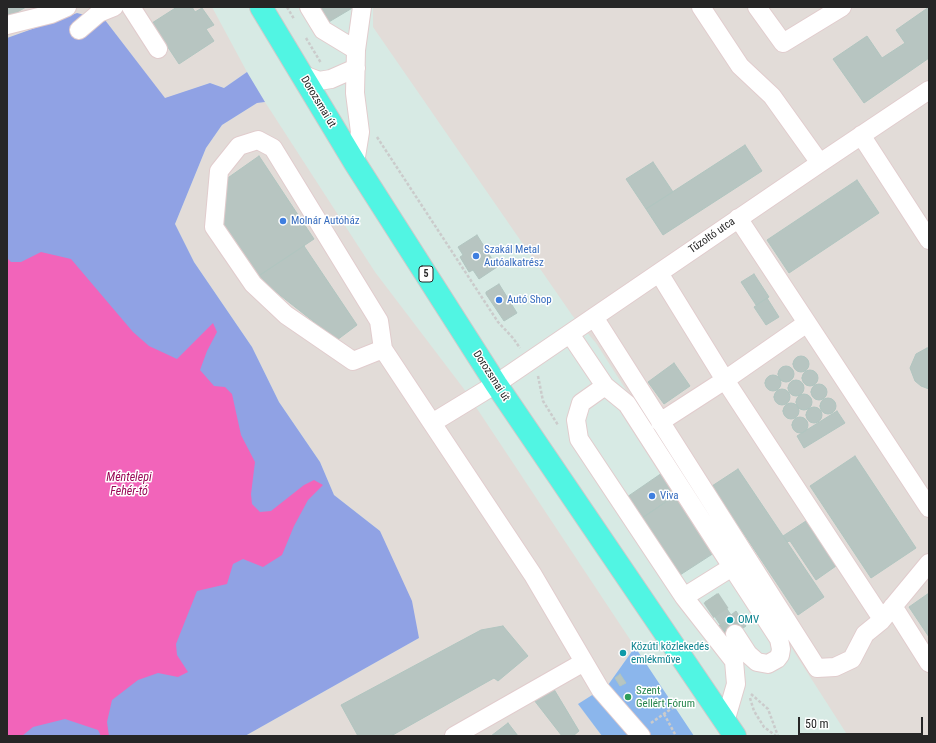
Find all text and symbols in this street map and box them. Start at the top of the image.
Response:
street label: Dorozsmai út [298,74,338,130]
place label: Molnár Autóház [291,214,360,228]
street label: Tűzoltó utca [686,215,738,257]
marker: Molnár Autóház [278,216,288,226]
place label: Szakál Metal Autóalkatrész [484,243,544,269]
marker: Szakál Metal Autóalkatrész [471,251,481,261]
road number: 5 [419,266,433,282]
place label: Autó Shop [507,293,552,307]
marker: Autó Shop [494,295,504,305]
street label: Dorozsmai út [470,348,512,404]
water label: Méntelepi Fehér-tó [106,471,152,499]
place label: Viva [660,489,679,503]
marker: Viva [647,491,657,501]
place label: OMV [738,613,759,627]
marker: OMV [725,615,735,625]
place label: Közúti közlekedés emlékműve [631,640,709,666]
marker: Közúti közlekedés emlékműve [618,648,628,658]
place label: Szent Gellért Fórum [636,684,695,710]
marker: Szent Gellért Fórum [623,692,633,702]
scale bar [800,709,925,735]
text: 50 m [805,717,829,731]

